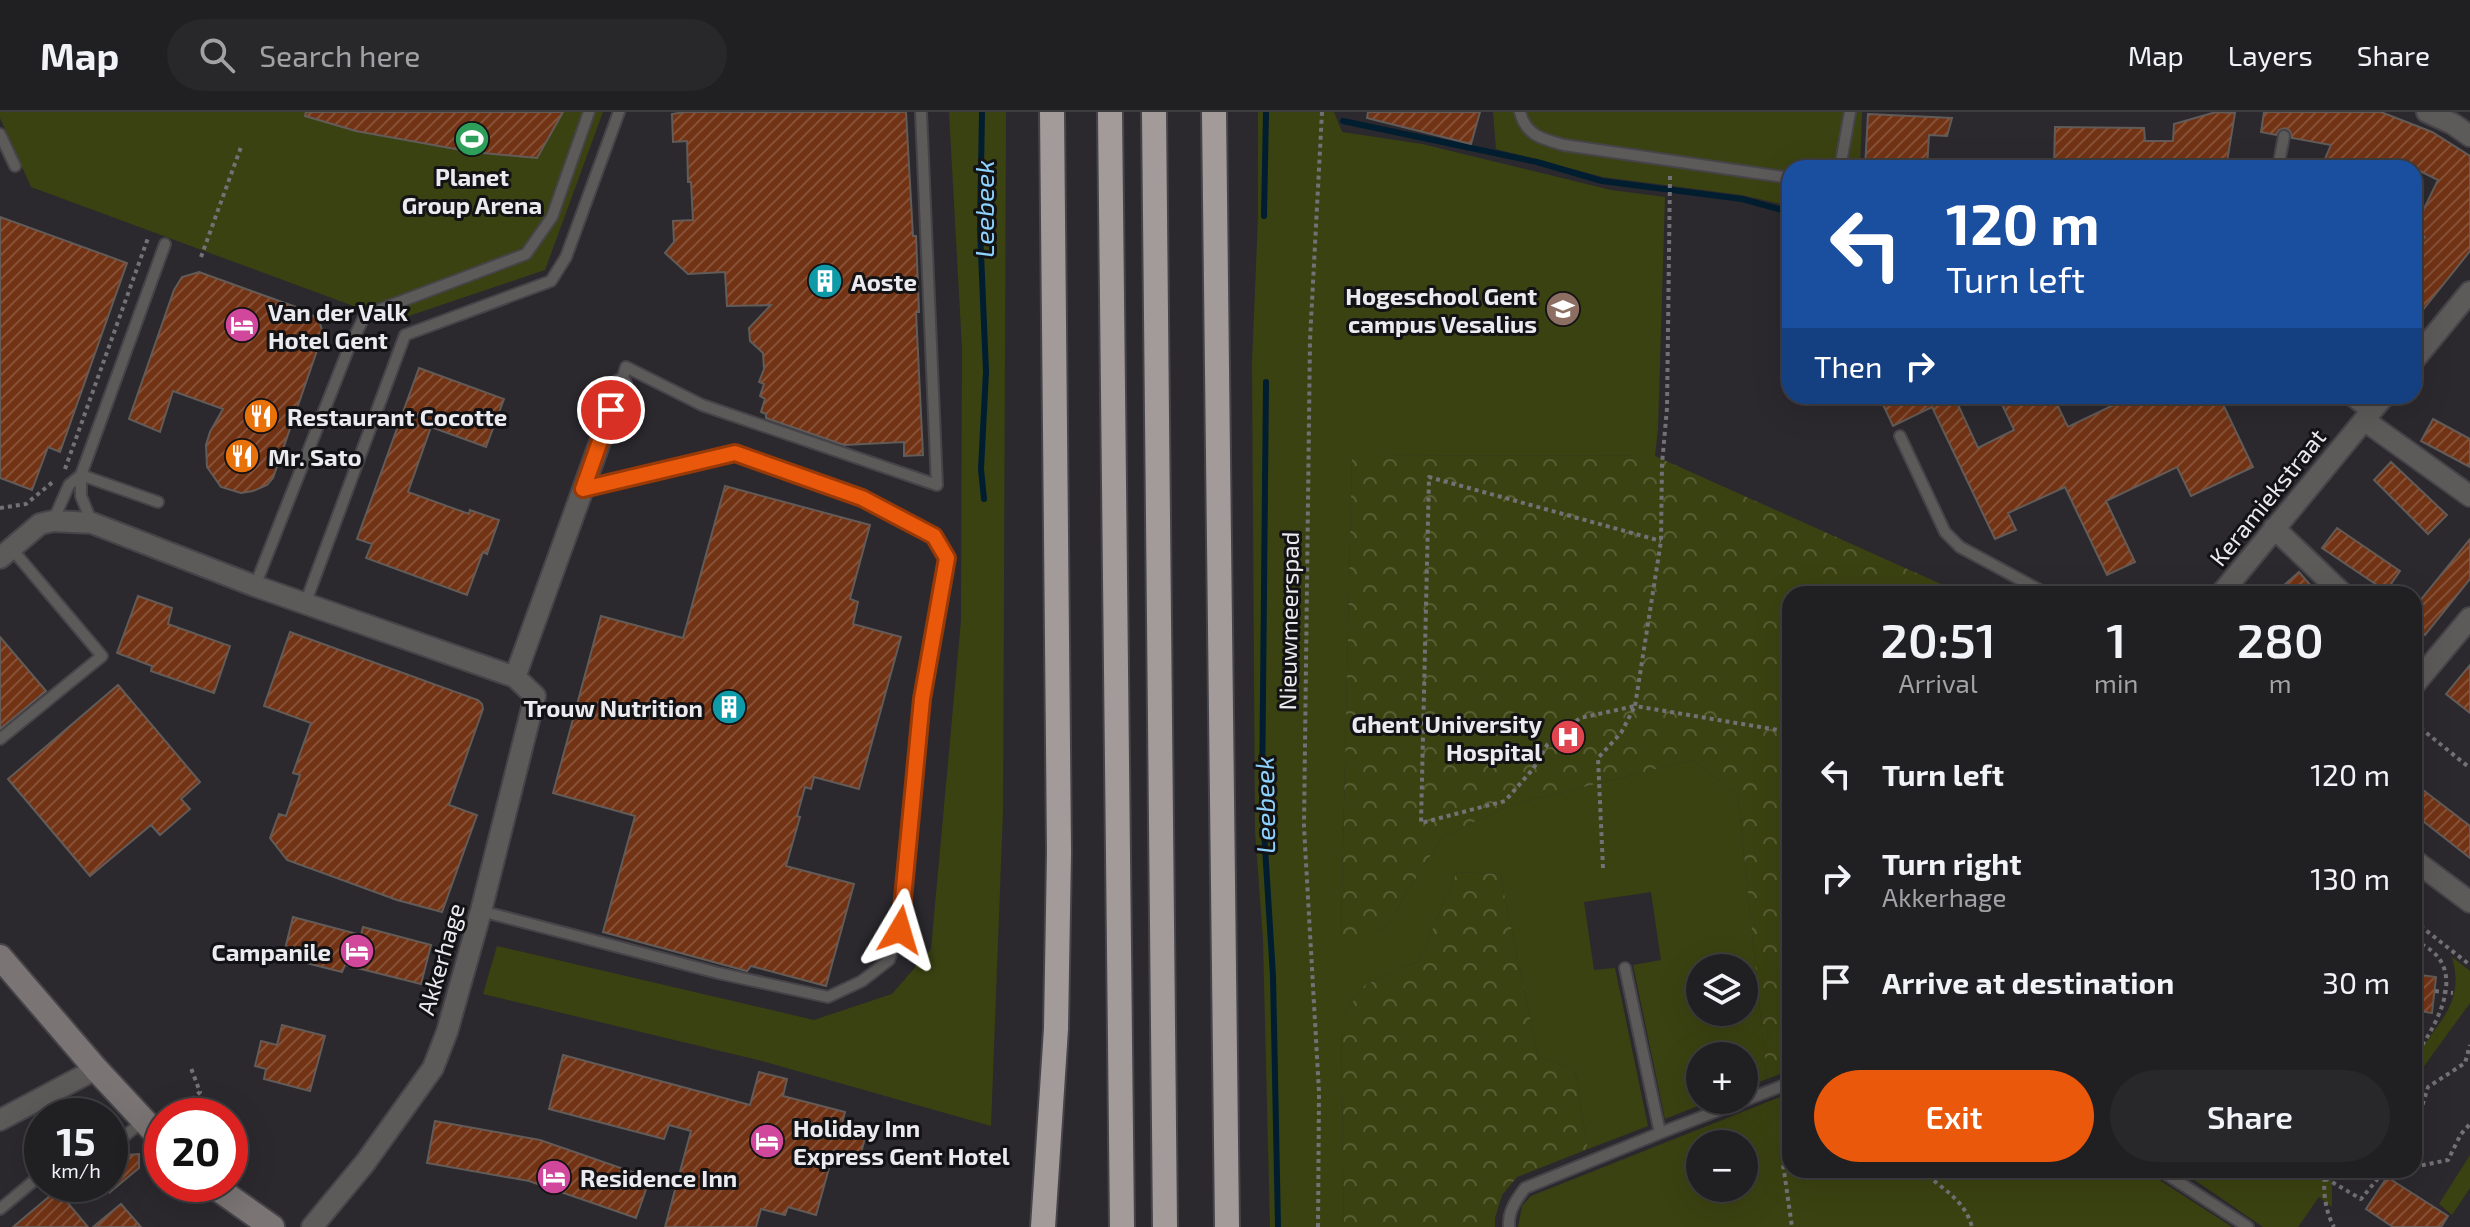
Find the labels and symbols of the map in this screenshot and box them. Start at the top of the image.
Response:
sports icon: Planet Group Arena [453,120,491,158]
water label: Leebeek [968,160,999,258]
place label: Planet Group Arena [402,162,542,219]
building icon: Aoste [806,262,844,300]
place label: Aoste [851,267,917,296]
place label: Hogeschool Gent campus Vesalius [1345,281,1537,338]
school or university icon: Hogeschool Gent campus Vesalius [1544,290,1582,328]
place label: Van der Valk Hotel Gent [268,297,408,354]
hotel icon: Van der Valk Hotel Gent [223,306,261,344]
pin [577,376,645,444]
restaurant icon: Restaurant Cocotte [242,397,280,435]
place label: Restaurant Cocotte [287,402,507,431]
street label: Keramiekstraat [2203,423,2331,571]
restaurant icon: Mr. Sato [223,437,261,475]
place label: Mr. Sato [268,442,362,471]
street label: Nieuwmeerspad [1272,531,1304,711]
building icon: Trouw Nutrition [710,688,748,726]
place label: Trouw Nutrition [524,693,703,722]
place label: Ghent University Hospital [1352,709,1542,766]
hospital icon: Ghent University Hospital [1549,718,1587,756]
water label: Leebeek [1248,756,1280,854]
position arrow [858,888,942,972]
street label: Akkerhage [410,900,470,1018]
hotel icon: Campanile [338,932,376,970]
place label: Campanile [212,937,331,966]
speed limit sign: 20 [144,1098,248,1202]
place label: Holiday Inn Express Gent Hotel [793,1113,1010,1170]
hotel icon: Holiday Inn Express Gent Hotel [748,1122,786,1160]
hotel icon: Residence Inn [535,1158,573,1196]
place label: Residence Inn [580,1163,737,1192]

